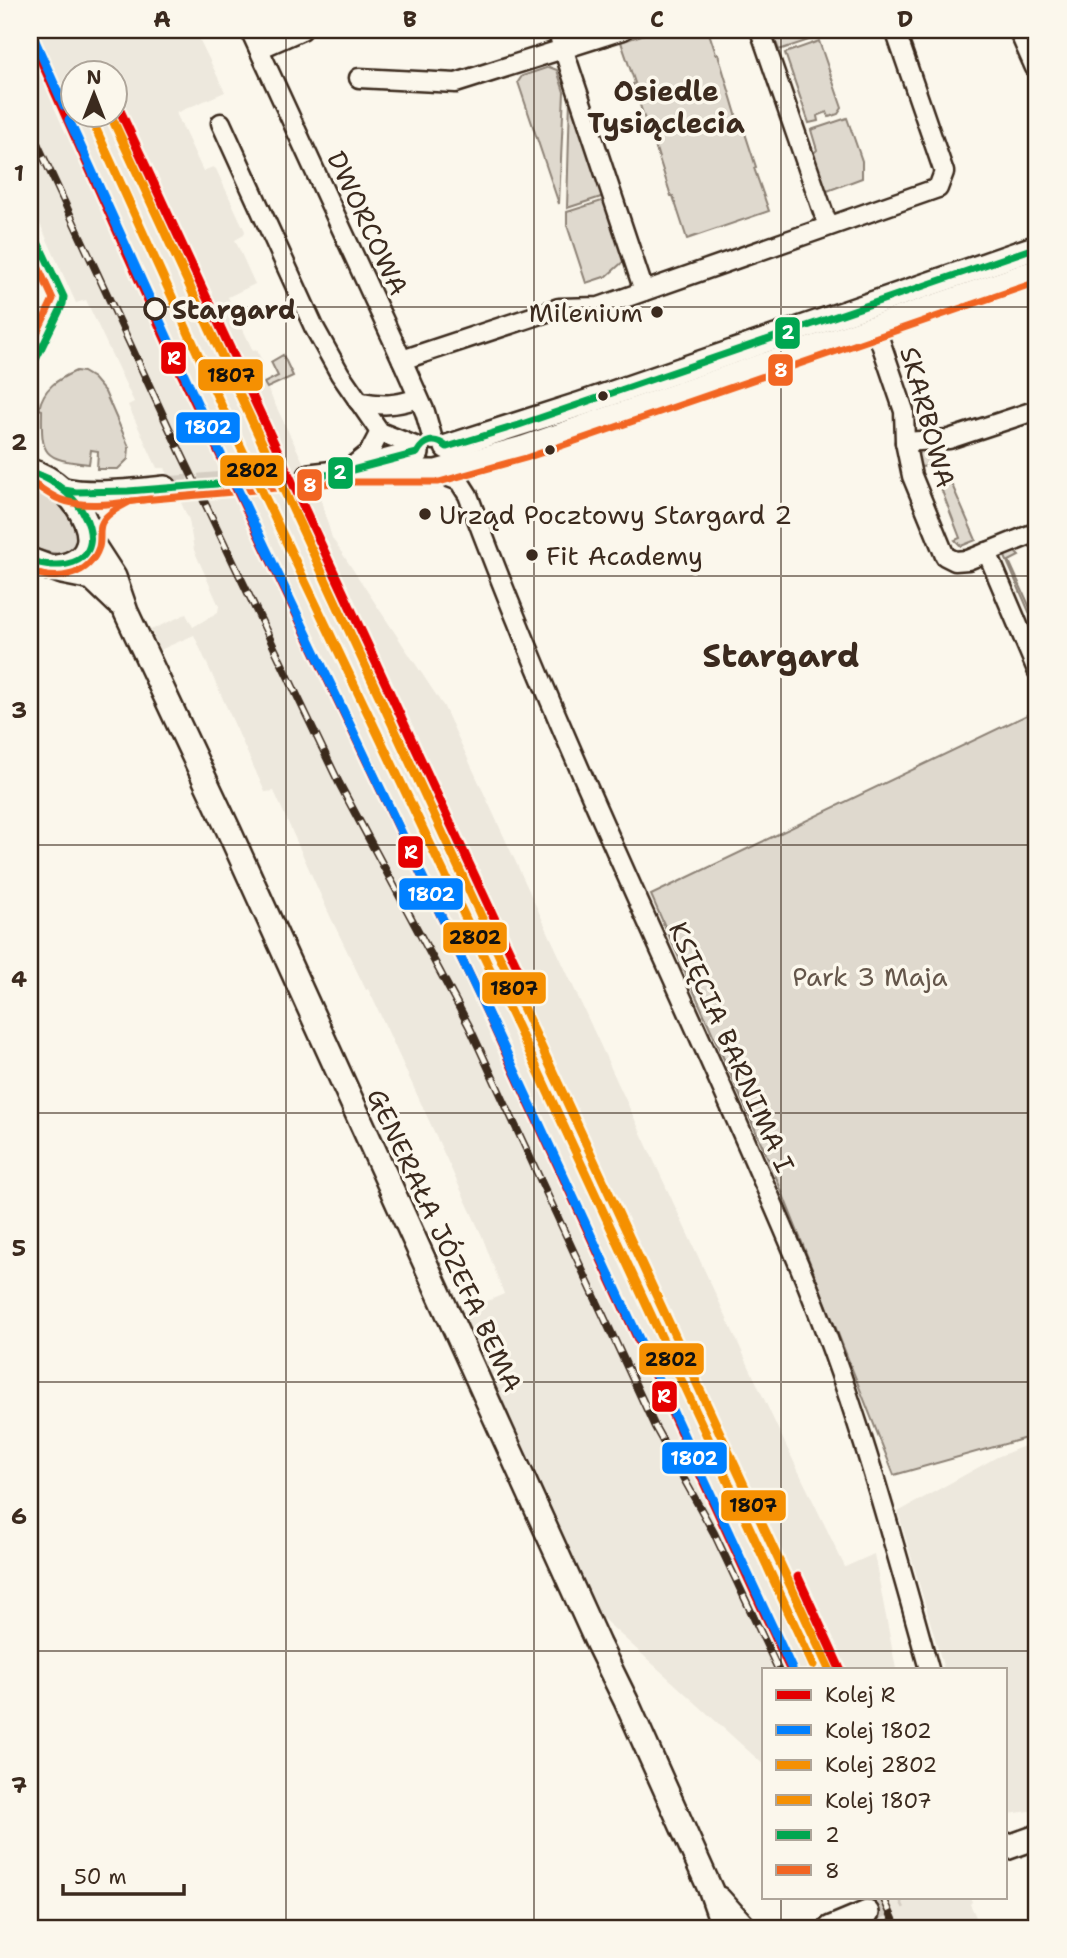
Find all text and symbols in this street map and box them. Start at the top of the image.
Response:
text: A [153,4,171,34]
text: B [403,4,417,34]
text: C [650,4,664,34]
text: D [897,4,913,34]
north arrow [60,60,130,130]
text: N [86,65,102,90]
district label: Osiedle Tysiąclecia [587,72,745,142]
street label: DWORCOWA [319,145,417,301]
text: 1 [14,158,24,188]
place label: Stargard [172,292,296,327]
place label: Milenium [529,295,643,330]
marker: Stargard [144,298,166,320]
marker: Milenium [649,304,665,320]
line badge: 2 [774,316,801,350]
text: 2 [781,320,795,345]
line badge: R [160,341,187,375]
street label: SKARBOWA [892,343,964,491]
text: R [167,346,181,371]
line badge: 8 [767,353,794,387]
line badge: 1807 [197,358,264,392]
text: 8 [774,358,788,383]
text: 1807 [207,363,255,388]
unlabelled marker [596,389,610,403]
line badge: 1802 [175,411,241,444]
text: 1802 [184,415,232,440]
text: 2 [11,427,27,457]
unlabelled marker [543,443,557,457]
line badge: 2802 [219,454,285,487]
line badge: 2 [327,456,354,490]
text: 2802 [226,458,278,483]
text: 2 [333,460,347,485]
line badge: 8 [296,468,323,502]
text: 8 [303,473,317,498]
place label: Urząd Pocztowy Stargard 2 [439,497,792,532]
marker: Urząd Pocztowy Stargard 2 [417,506,433,522]
place label: Fit Academy [546,538,703,573]
marker: Fit Academy [524,547,540,563]
district label: Stargard [702,633,860,678]
text: 3 [11,695,27,725]
line badge: R [397,835,424,869]
text: R [404,840,418,865]
line badge: 1802 [398,877,464,911]
text: 1802 [407,882,455,907]
street label: KSIĘCIA BARNIMA I [661,916,803,1178]
line badge: 2802 [442,921,508,954]
text: 2802 [449,925,501,950]
park label: Park 3 Maja [792,959,948,994]
text: 4 [11,964,27,994]
line badge: 1807 [481,971,547,1005]
text: 1807 [490,976,538,1001]
street label: GENERAŁA JÓZEFA BEMA [359,1083,531,1397]
text: 5 [12,1233,26,1263]
line badge: 2802 [638,1342,705,1376]
text: 2802 [645,1347,697,1372]
line badge: R [651,1380,678,1413]
text: R [657,1384,671,1409]
line badge: 1802 [661,1441,728,1475]
text: 1802 [670,1446,718,1471]
line badge: 1807 [720,1489,787,1522]
text: 1807 [729,1493,777,1518]
text: 6 [11,1501,27,1531]
legend [762,1668,1007,1898]
text: Kolej R [825,1681,895,1709]
text: Kolej 1802 [825,1717,932,1745]
text: Kolej 2802 [825,1751,937,1779]
text: 7 [11,1770,27,1800]
text: Kolej 1807 [825,1787,932,1815]
text: 2 [825,1821,840,1849]
scale bar [63,1853,184,1897]
text: 8 [825,1857,840,1885]
text: 50 m [74,1863,127,1891]

